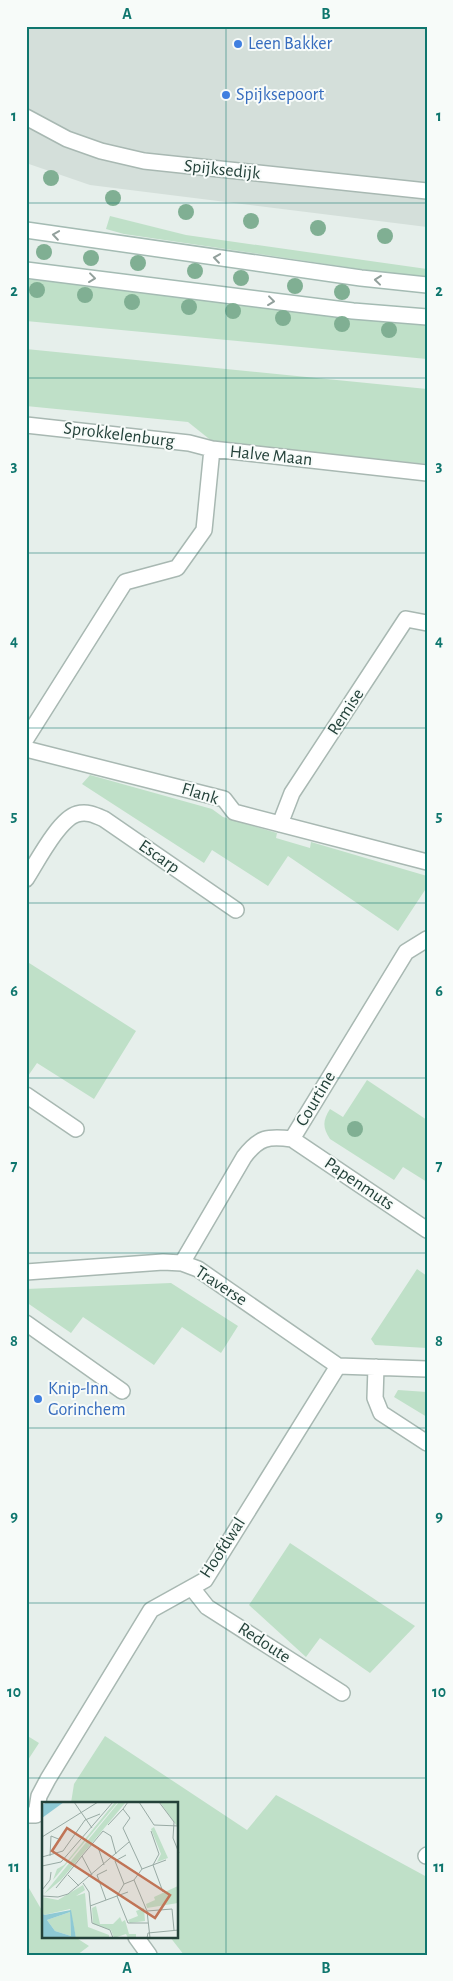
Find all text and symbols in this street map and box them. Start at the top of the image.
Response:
text: A [122,6,132,22]
text: B [321,6,331,22]
place label: Leen Bakker [248,35,332,53]
marker: Leen Bakker [232,38,244,50]
place label: Spijksepoort [236,86,324,104]
marker: Spijksepoort [220,89,232,101]
text: 1 [11,108,17,124]
text: 1 [436,108,442,124]
street label: Spijksedijk [183,157,262,183]
one-way arrow [52,230,61,240]
one-way arrow [213,253,221,264]
one-way arrow [88,273,96,283]
one-way arrow [374,275,382,286]
text: 2 [10,283,18,299]
text: 2 [435,283,443,299]
one-way arrow [266,295,275,305]
street label: Sprokkelenburg [63,419,176,451]
street label: Halve Maan [229,443,313,469]
text: 3 [11,458,18,474]
text: 3 [436,458,443,474]
text: 4 [10,633,18,649]
text: 4 [435,633,443,649]
street label: Remise [324,686,368,738]
street label: Flank [179,780,221,808]
text: 5 [11,808,18,824]
text: 5 [436,808,443,824]
street label: Escarp [135,837,183,877]
text: 6 [10,983,18,999]
text: 6 [435,983,443,999]
street label: Courtine [293,1069,339,1129]
street label: Papenmuts [321,1154,397,1214]
text: 7 [11,1158,18,1174]
text: 7 [436,1158,443,1174]
street label: Traverse [192,1263,250,1309]
text: 8 [10,1333,18,1349]
text: 8 [435,1333,443,1349]
place label: Knip-Inn Gorinchem [48,1380,126,1419]
marker: Knip-Inn Gorinchem [32,1393,44,1405]
text: 9 [10,1508,18,1524]
text: 9 [435,1508,443,1524]
street label: Hoofdwal [197,1514,249,1582]
street label: Redoute [234,1619,294,1667]
text: 10 [7,1684,21,1700]
text: 10 [432,1684,446,1700]
inset map [42,1802,179,1938]
text: 11 [8,1859,20,1875]
text: 11 [433,1859,445,1875]
text: A [122,1960,132,1976]
text: B [321,1960,331,1976]

